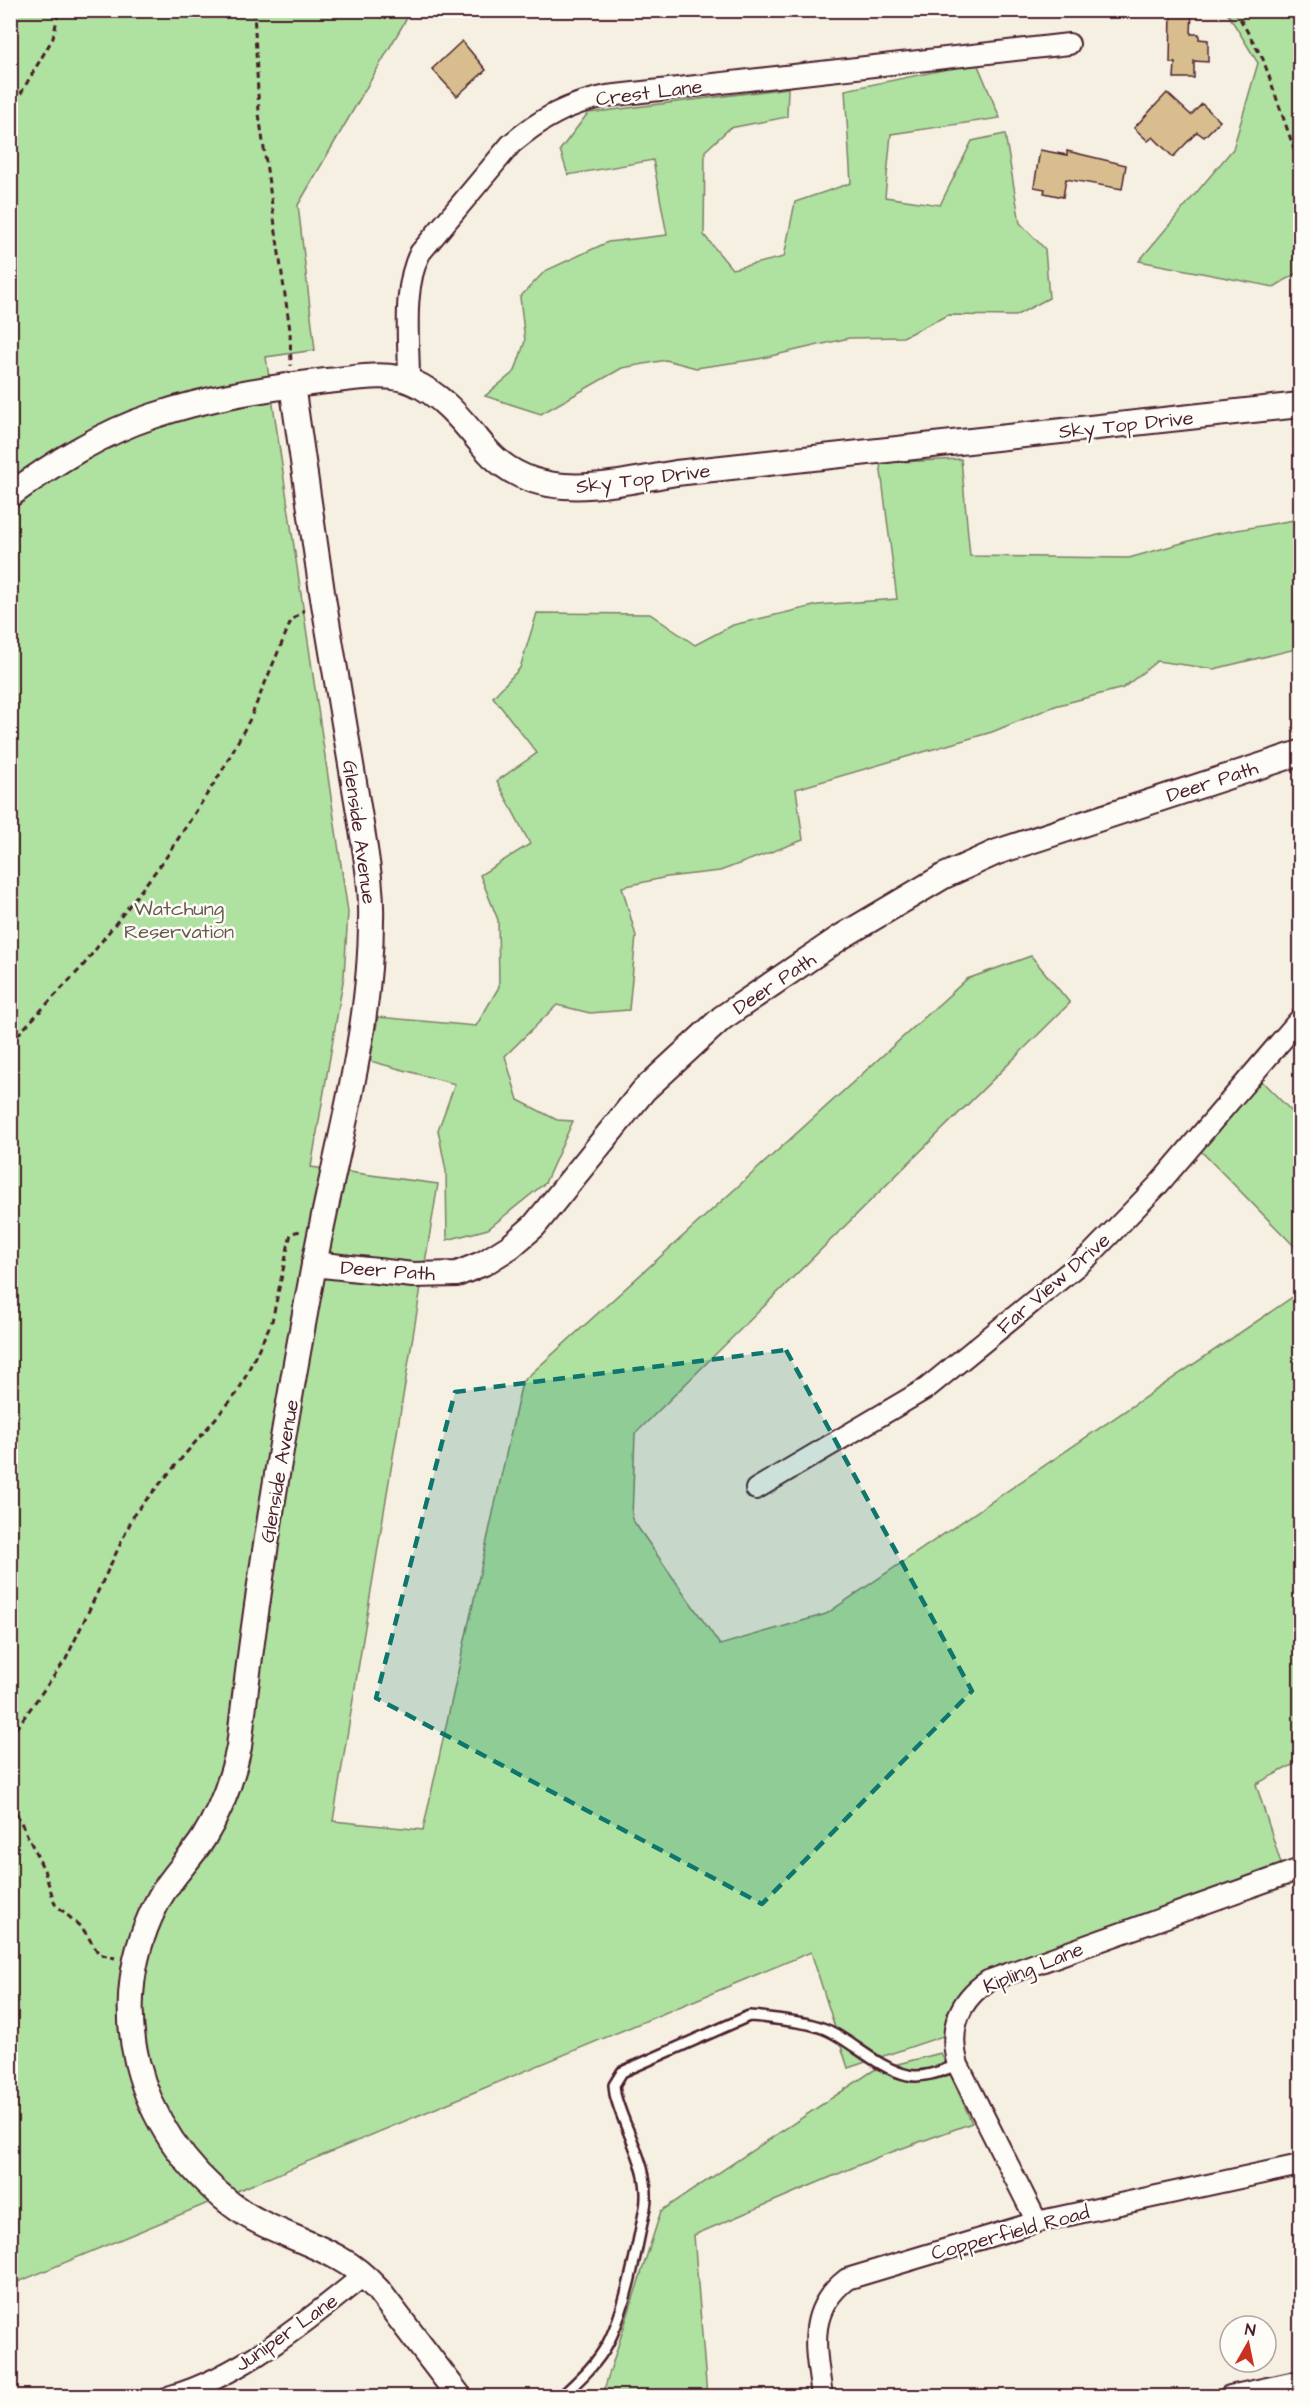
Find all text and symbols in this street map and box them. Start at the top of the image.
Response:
street label: Crest Lane [594,73,704,113]
street label: Sky Top Drive [1057,404,1195,447]
street label: Sky Top Drive [574,457,712,502]
street label: Deer Path [1163,754,1262,810]
street label: Glenside Avenue [335,758,383,906]
park label: Watchung Reservation [124,895,234,946]
street label: Deer Path [728,946,822,1022]
street label: Far View Drive [991,1227,1117,1341]
street label: Deer Path [340,1254,436,1288]
street label: Glenside Avenue [254,1397,306,1545]
street label: Kipling Lane [979,1935,1088,2002]
street label: Copperfield Road [928,2198,1092,2268]
street label: Juniper Lane [230,2287,344,2379]
north arrow [1218,2314,1278,2374]
text: N [1244,2319,1257,2342]

